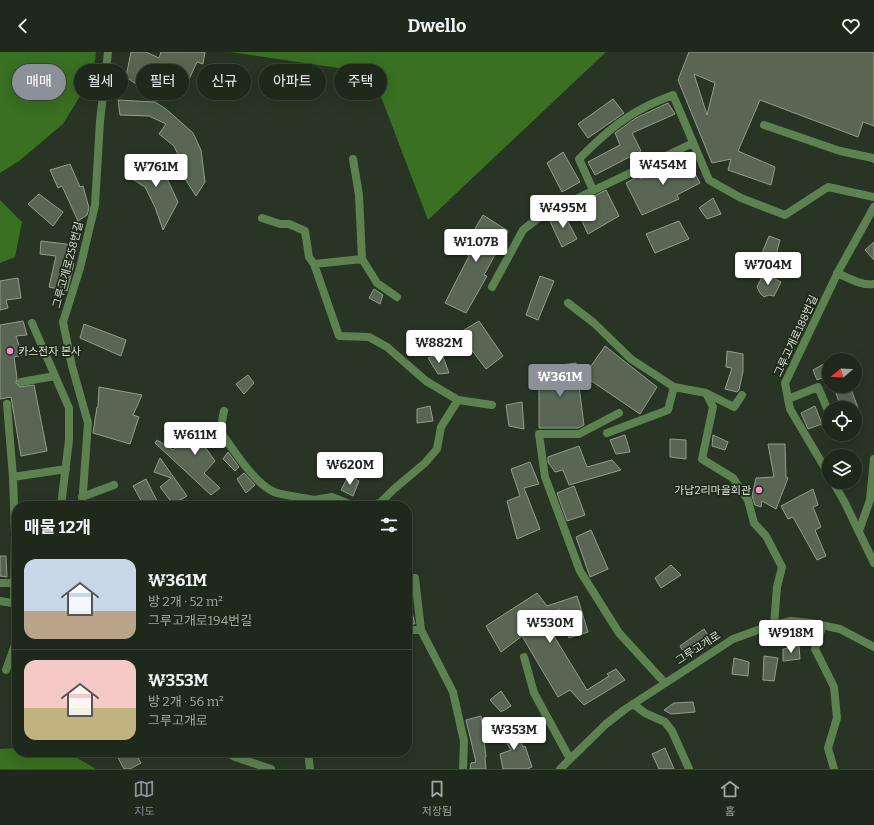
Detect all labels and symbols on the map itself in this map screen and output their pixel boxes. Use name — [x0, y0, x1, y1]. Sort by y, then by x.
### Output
pin: ₩454M — [635, 152, 691, 186]
pin: ₩761M — [128, 154, 184, 188]
pin: ₩495M — [535, 195, 591, 229]
street label: 그루고개로258번길 — [50, 220, 86, 310]
pin: ₩1.07B — [443, 229, 509, 263]
pin: ₩704M — [740, 252, 796, 286]
street label: 그루고개로188번길 — [771, 293, 821, 379]
pin: ₩882M — [411, 330, 467, 364]
place label: 카스전자 본사 — [18, 345, 81, 358]
marker: 카스전자 본사 — [5, 346, 15, 356]
north arrow — [822, 353, 862, 393]
pin: ₩361M — [532, 364, 588, 398]
pin: ₩611M — [167, 422, 223, 456]
pin: ₩620M — [322, 452, 378, 486]
place label: 가납2리마을회관 — [674, 484, 751, 497]
marker: 가납2리마을회관 — [754, 485, 764, 495]
pin: ₩530M — [522, 610, 578, 644]
pin: ₩918M — [763, 620, 819, 654]
street label: 그루고개로 — [673, 629, 723, 667]
pin: ₩353M — [486, 717, 542, 751]

